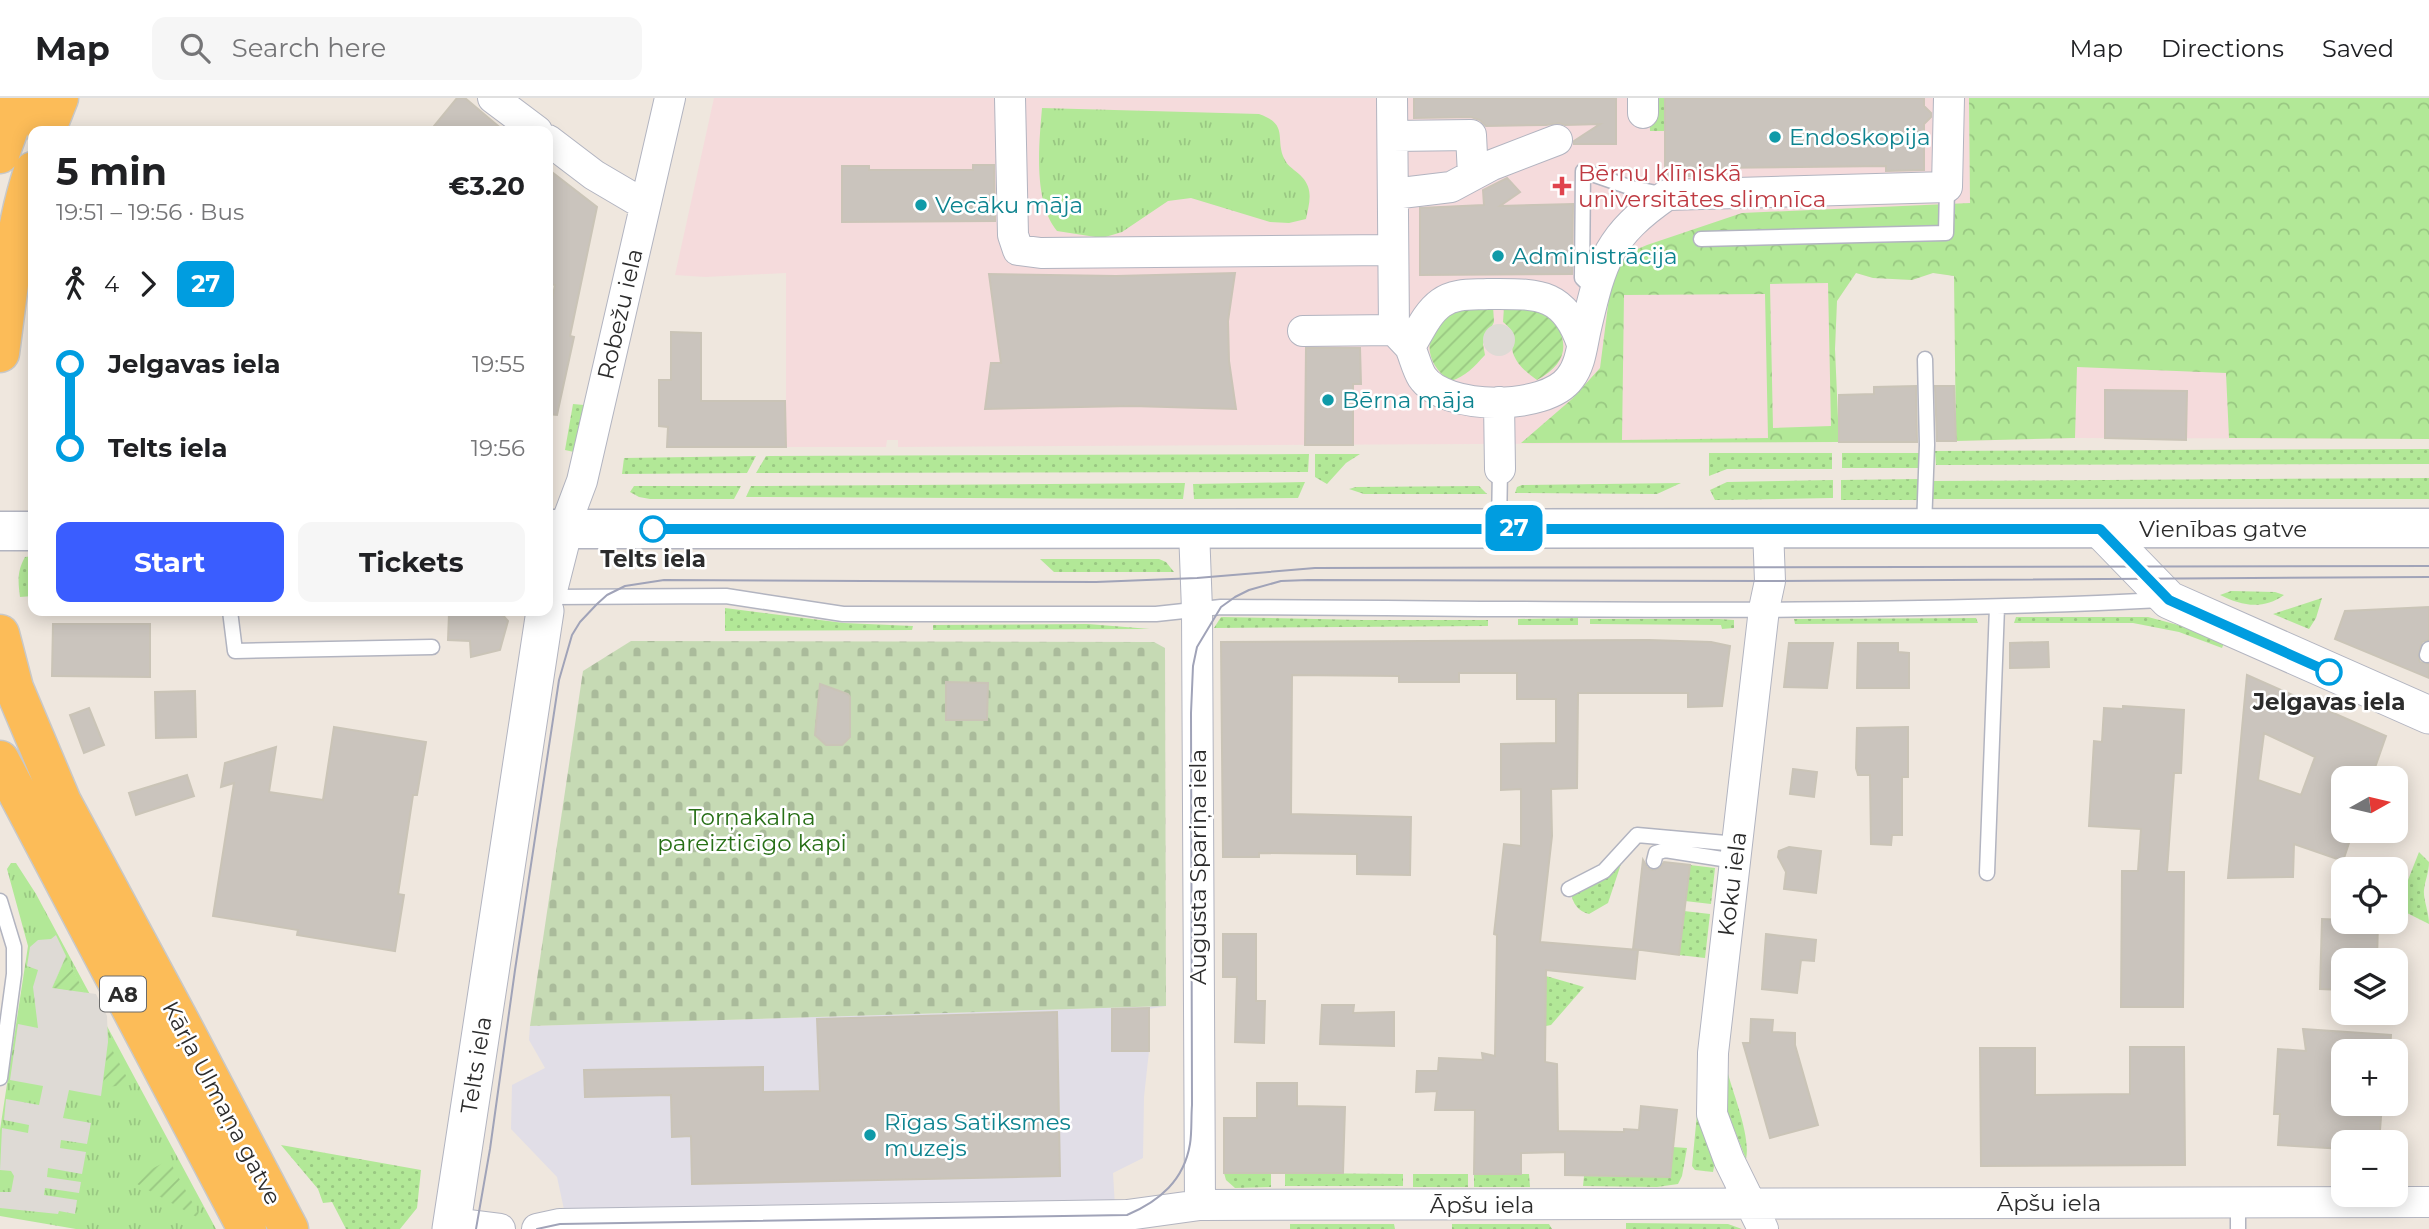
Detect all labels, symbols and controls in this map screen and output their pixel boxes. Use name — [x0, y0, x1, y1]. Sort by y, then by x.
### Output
search box — [152, 17, 642, 80]
text: Map — [35, 28, 110, 68]
icon: search — [176, 29, 214, 67]
text: Search here — [232, 32, 386, 64]
text: Map — [2070, 34, 2123, 63]
text: Directions — [2161, 34, 2284, 63]
text: Saved — [2322, 34, 2394, 63]
place label: Endoskopija — [1789, 123, 1931, 151]
marker: Endoskopija — [1767, 129, 1783, 145]
text: 5 min — [56, 148, 167, 195]
place label: Bērnu klīniskā universitātes slimnīca — [1578, 159, 1826, 213]
text: €3.20 — [448, 170, 525, 202]
marker: Bērnu klīniskā universitātes slimnīca — [1552, 176, 1572, 196]
place label: Vecāku māja — [935, 191, 1083, 219]
marker: Vecāku māja — [913, 197, 929, 213]
text: 19:51 – 19:56 · Bus — [56, 198, 244, 226]
place label: Administrācija — [1512, 242, 1678, 270]
street label: Robežu iela — [591, 246, 649, 382]
marker: Administrācija — [1490, 248, 1506, 264]
icon: walk — [56, 265, 94, 303]
icon: forward — [129, 265, 167, 303]
text: 27 — [191, 269, 220, 298]
text: 4 — [104, 270, 119, 298]
text: Jelgavas iela — [108, 348, 281, 380]
text: 19:55 — [472, 350, 525, 378]
place label: Bērna māja — [1342, 386, 1475, 414]
marker: Bērna māja — [1320, 392, 1336, 408]
text: Telts iela — [108, 432, 227, 464]
text: 19:56 — [471, 434, 525, 462]
line badge: 27 — [1482, 505, 1546, 551]
text: 27 — [1499, 513, 1529, 542]
street label: Vienības gatve — [2139, 515, 2307, 543]
marker: Telts iela — [640, 516, 666, 542]
button: Start — [56, 522, 284, 602]
button: Tickets — [298, 522, 525, 602]
place label: Telts iela — [600, 545, 706, 573]
marker: Jelgavas iela — [2316, 659, 2342, 685]
place label: Jelgavas iela — [2252, 688, 2405, 716]
street label: Augusta Spariņa iela — [1184, 749, 1212, 985]
north arrow — [2331, 766, 2408, 844]
map controls — [2331, 766, 2408, 1207]
park label: Torņakalna pareizticīgo kapi — [657, 803, 847, 857]
street label: Koku iela — [1712, 830, 1752, 938]
button: locate — [2331, 857, 2408, 934]
button: layers — [2331, 948, 2408, 1025]
road number: A8 — [100, 976, 146, 1012]
street label: Kārļa Ulmaņa gatve — [156, 996, 288, 1210]
street label: Telts iela — [454, 1014, 498, 1116]
button: + — [2331, 1039, 2408, 1116]
place label: Rīgas Satiksmes muzejs — [884, 1108, 1071, 1162]
marker: Rīgas Satiksmes muzejs — [862, 1127, 878, 1143]
button: − — [2331, 1130, 2408, 1207]
street label: Āpšu iela — [1997, 1189, 2101, 1217]
street label: Āpšu iela — [1430, 1191, 1534, 1219]

